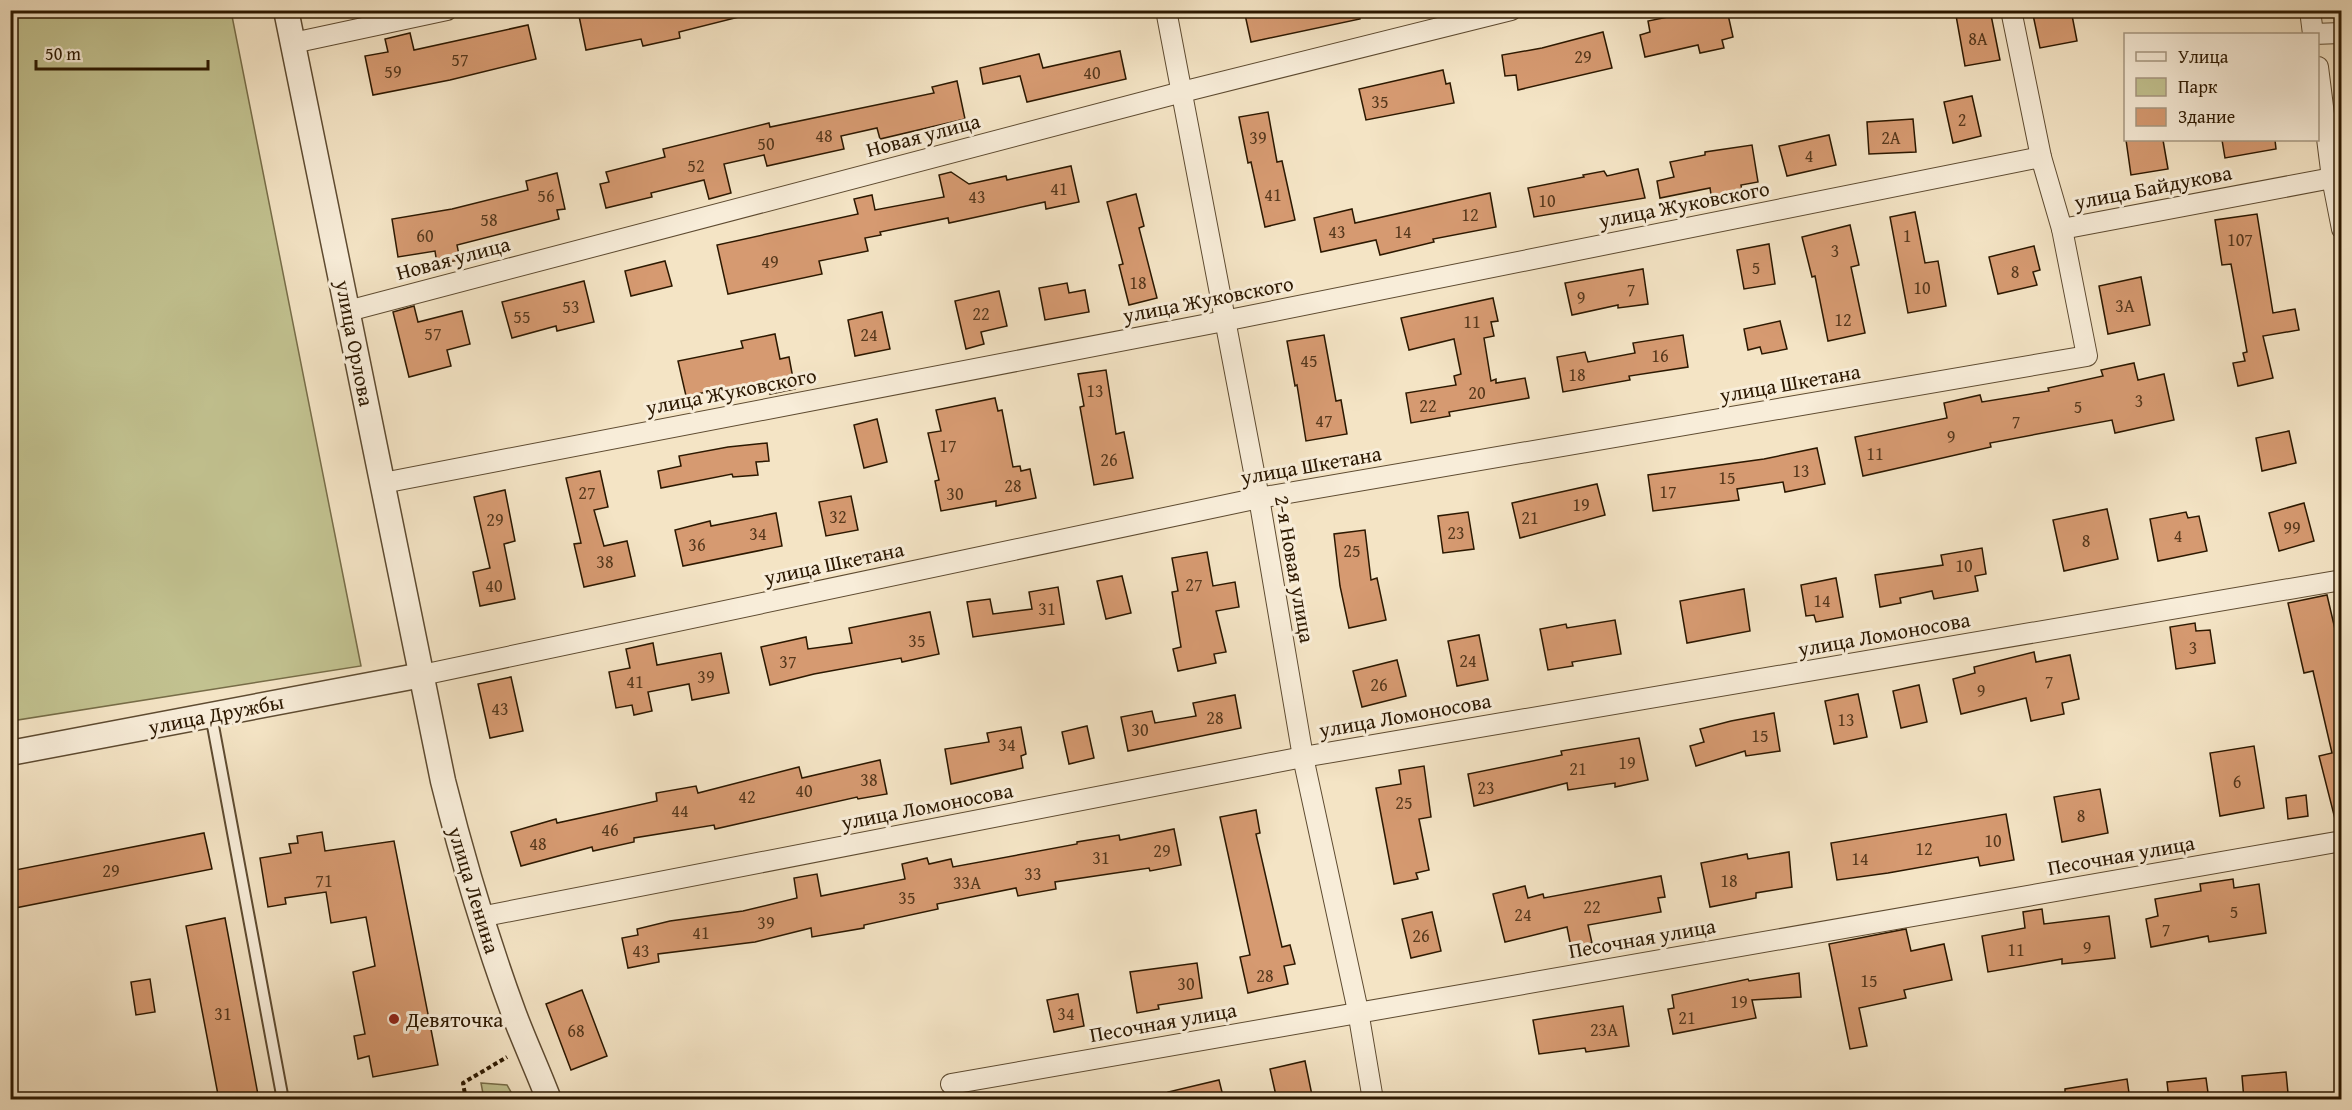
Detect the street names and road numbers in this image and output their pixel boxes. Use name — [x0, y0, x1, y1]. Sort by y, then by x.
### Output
street label: Новая улица — [863, 105, 983, 165]
street label: улица Байдукова — [2071, 157, 2234, 218]
street label: улица Жуковского — [1595, 172, 1772, 236]
street label: Новая улица — [393, 228, 513, 288]
street label: улица Жуковского — [1119, 267, 1296, 331]
street label: улица Орлова — [327, 276, 382, 409]
street label: улица Шкетана — [1716, 355, 1863, 411]
street label: улица Жуковского — [642, 359, 819, 423]
street label: улица Шкетана — [1237, 437, 1384, 493]
street label: 2-я Новая улица — [1267, 493, 1323, 645]
street label: улица Шкетана — [760, 533, 907, 593]
street label: улица Ломоносова — [1795, 604, 1972, 665]
street label: улица Ломоносова — [1316, 685, 1493, 746]
street label: улица Дружбы — [145, 686, 287, 743]
street label: улица Ломоносова — [838, 774, 1015, 838]
street label: улица Ленина — [440, 822, 508, 957]
street label: Песочная улица — [2045, 827, 2197, 883]
street label: Песочная улица — [1566, 910, 1718, 966]
street label: Песочная улица — [1087, 994, 1239, 1050]

